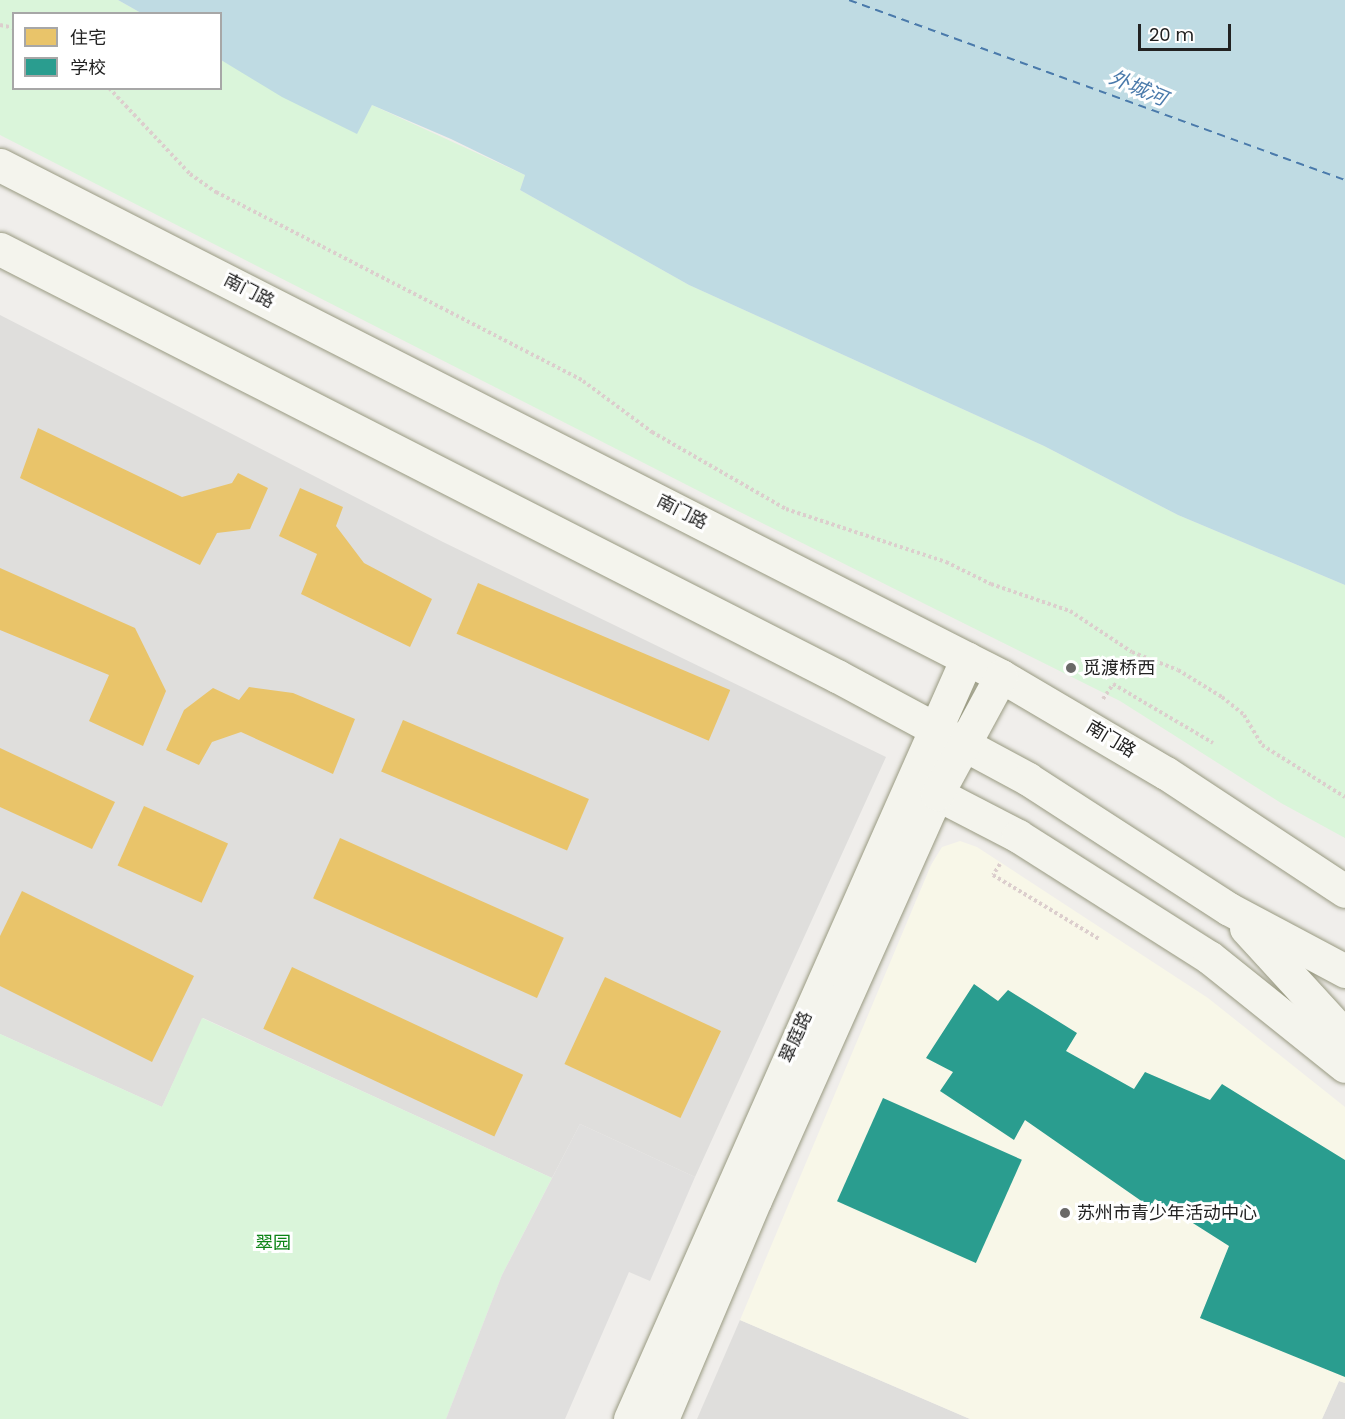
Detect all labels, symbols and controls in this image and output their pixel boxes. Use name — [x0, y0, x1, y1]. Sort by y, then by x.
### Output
legend — [12, 12, 222, 90]
scale bar — [1141, 12, 1234, 50]
text: 20 m — [1149, 22, 1194, 47]
text: 住宅 — [70, 25, 106, 50]
text: 学校 — [70, 55, 106, 80]
water label: 外城河 — [1106, 65, 1170, 111]
street label: 南门路 — [220, 269, 278, 313]
street label: 南门路 — [653, 490, 711, 534]
place label: 觅渡桥西 — [1083, 657, 1155, 679]
marker: 觅渡桥西 — [1064, 661, 1078, 675]
street label: 南门路 — [1082, 716, 1140, 762]
street label: 翠庭路 — [775, 1008, 817, 1066]
place label: 苏州市青少年活动中心 — [1077, 1202, 1257, 1224]
marker: 苏州市青少年活动中心 — [1058, 1206, 1072, 1220]
park label: 翠园 — [255, 1232, 291, 1254]

